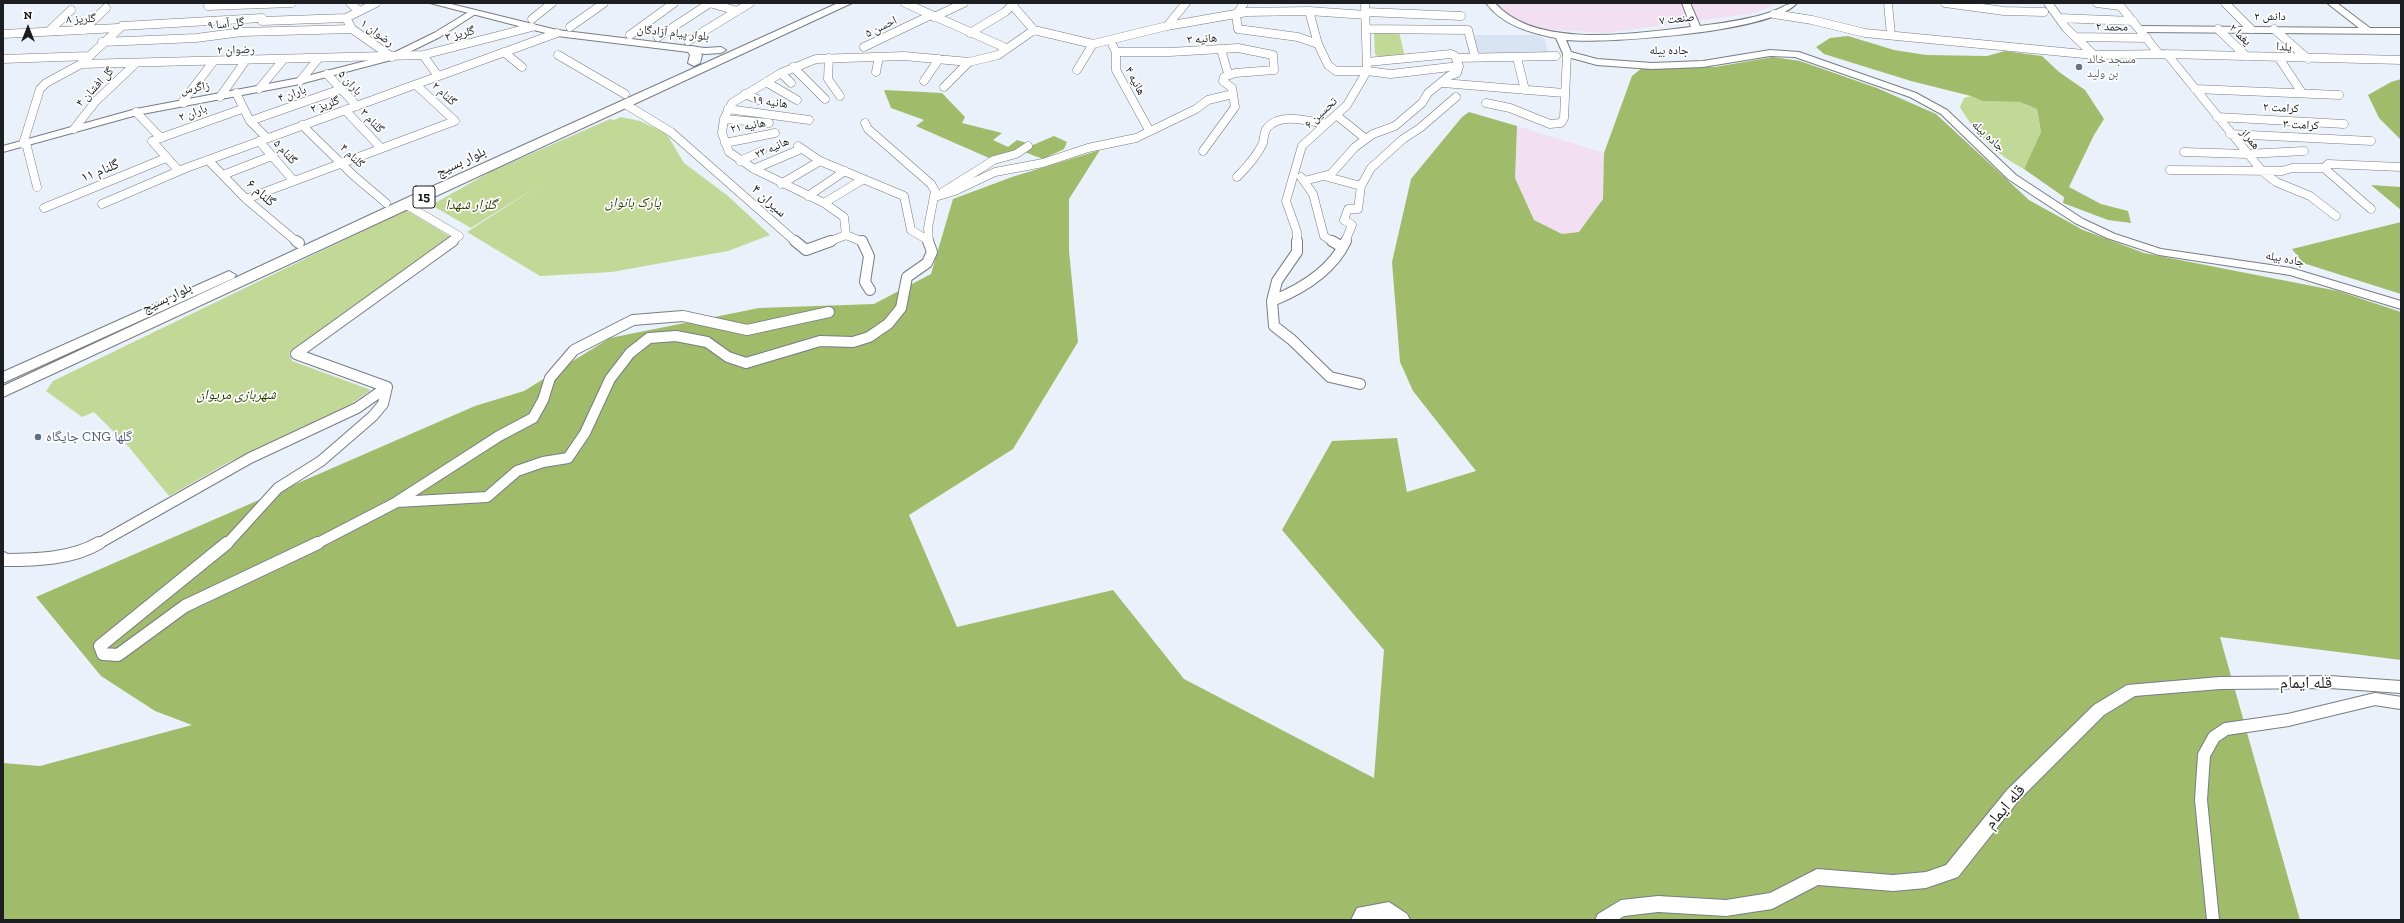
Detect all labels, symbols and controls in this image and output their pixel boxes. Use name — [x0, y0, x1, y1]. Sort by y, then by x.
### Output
north arrow — [8, 8, 48, 48]
text: N — [24, 9, 32, 22]
street label: صنعت ۷ — [1658, 10, 1696, 28]
street label: دانش ۲ — [2254, 10, 2286, 24]
street label: گلریز ۸ — [66, 11, 96, 27]
street label: احسن ۵ — [863, 13, 899, 41]
street label: گل آسا ۹ — [207, 15, 245, 33]
street label: رضوان ۱ — [358, 16, 396, 50]
street label: محمد ۲ — [2096, 20, 2128, 34]
street label: یغما ۲ — [2226, 21, 2254, 49]
street label: بلوار پیام آزادگان — [636, 22, 710, 44]
street label: گلریز ۳ — [444, 23, 476, 45]
street label: هانیه ۳ — [1186, 31, 1218, 47]
street label: یلدا — [2276, 39, 2292, 55]
street label: رضوان ۲ — [217, 42, 255, 58]
street label: جاده بیله — [1649, 44, 1689, 58]
place label: مسجد خالد بن ولید — [2087, 53, 2136, 81]
marker: مسجد خالد بن ولید — [2074, 62, 2084, 72]
street label: گل افشان ۴ — [73, 64, 117, 110]
street label: هانیه ۴ — [1122, 64, 1148, 98]
street label: باران ۵ — [335, 67, 365, 99]
street label: زاگرس — [179, 78, 211, 98]
street label: گلنام ۲ — [429, 79, 459, 109]
street label: باران ۴ — [276, 82, 308, 106]
street label: هانیه ۱۹ — [751, 92, 789, 112]
street label: گلریز ۲ — [309, 93, 341, 117]
street label: تحسین ۶ — [1302, 94, 1340, 132]
street label: کرامت ۲ — [2263, 100, 2299, 116]
street label: باران ۲ — [177, 101, 209, 125]
street label: گلنام ۳ — [357, 106, 387, 136]
street label: هانیه ۲۱ — [729, 116, 767, 136]
street label: جاده بیله — [1969, 117, 2007, 155]
street label: کرامت ۳ — [2283, 117, 2319, 133]
street label: همراز — [2237, 125, 2263, 153]
street label: هانیه ۲۳ — [753, 134, 791, 162]
street label: گلنام ۵ — [270, 137, 300, 167]
street label: گلنام ۴ — [337, 141, 367, 171]
street label: بلوار بسیج — [433, 143, 489, 181]
street label: گلنام ۱۱ — [79, 156, 121, 186]
street label: گلنام ۶ — [243, 176, 279, 210]
street label: سیران ۴ — [748, 181, 790, 221]
road number: 15 — [413, 186, 435, 208]
park label: پارک بانوان — [605, 195, 661, 211]
park label: گلزار شهدا — [445, 197, 497, 213]
street label: جاده بیله — [2264, 248, 2306, 270]
street label: بلوار بسیج — [139, 279, 195, 317]
park label: شهربازی مریوان — [196, 387, 276, 403]
place label: جایگاه CNG گلها — [46, 429, 132, 445]
marker: جایگاه CNG گلها — [33, 432, 43, 442]
street label: قله ایمام — [2280, 673, 2332, 693]
street label: قله ایمام — [1980, 781, 2030, 833]

